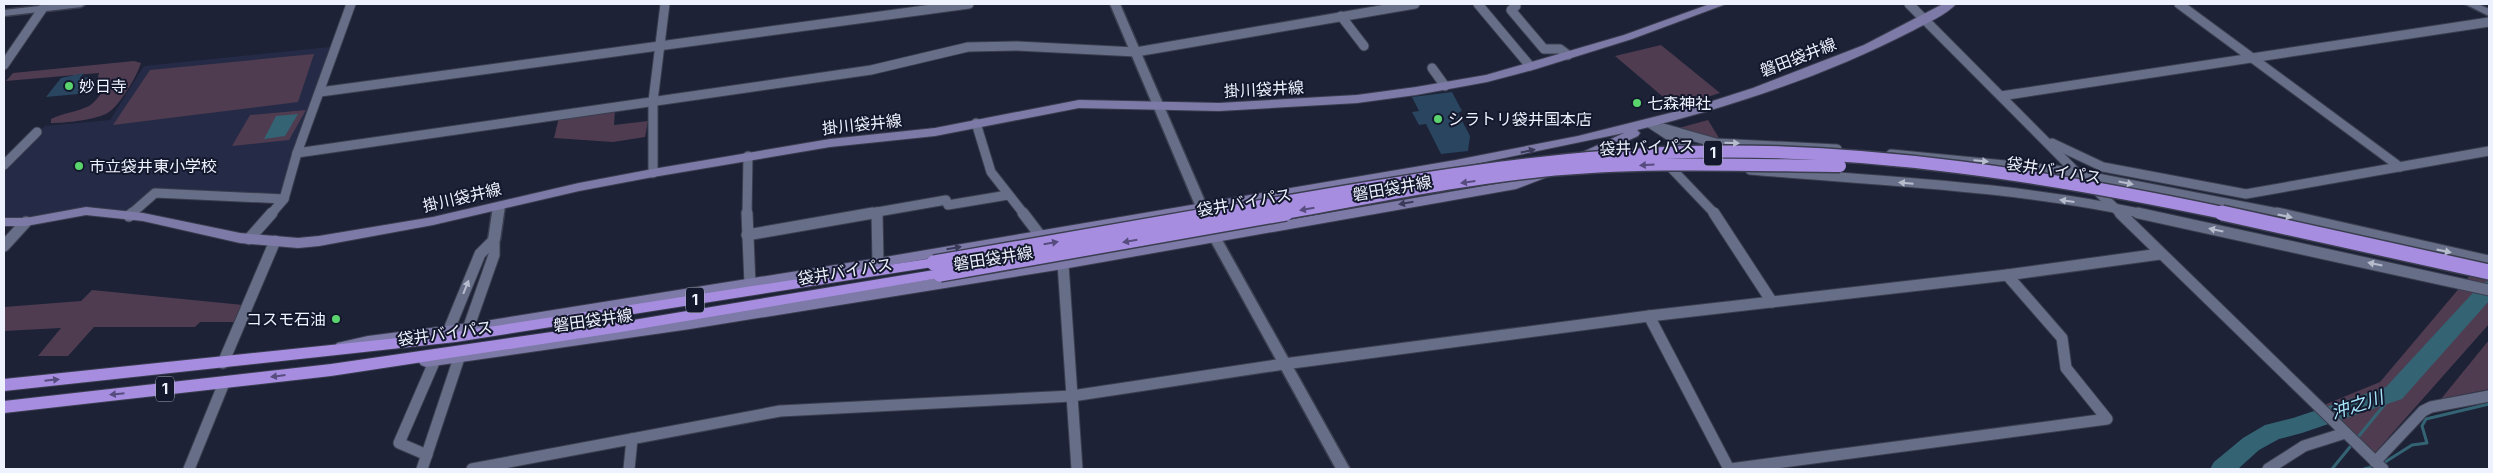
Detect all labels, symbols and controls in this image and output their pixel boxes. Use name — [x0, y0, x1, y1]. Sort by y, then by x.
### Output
street label: 磐田袋井線 — [1757, 33, 1839, 81]
place label: 妙日寺 — [79, 76, 127, 96]
street label: 掛川袋井線 — [1224, 77, 1304, 101]
marker: 妙日寺 — [63, 80, 75, 92]
place label: 七森神社 — [1647, 93, 1711, 113]
marker: 七森神社 — [1631, 97, 1643, 109]
place label: シラトリ袋井国本店 — [1448, 109, 1592, 129]
street label: 掛川袋井線 — [821, 110, 903, 138]
marker: シラトリ袋井国本店 — [1432, 113, 1444, 125]
street label: 袋井バイパス — [1599, 135, 1695, 159]
road number: 1 — [1704, 140, 1722, 166]
one-way arrow — [1724, 140, 1740, 148]
one-way arrow — [1521, 147, 1536, 155]
street label: 袋井バイパス — [2005, 153, 2103, 187]
place label: 市立袋井東小学校 — [89, 156, 217, 176]
one-way arrow — [1973, 158, 1989, 166]
marker: 市立袋井東小学校 — [73, 160, 85, 172]
one-way arrow — [1638, 162, 1654, 170]
street label: 磐田袋井線 — [1351, 171, 1433, 205]
street label: 掛川袋井線 — [421, 178, 503, 216]
one-way arrow — [1459, 178, 1475, 186]
one-way arrow — [1898, 178, 1914, 186]
one-way arrow — [2118, 179, 2133, 187]
street label: 袋井バイパス — [1195, 184, 1293, 220]
one-way arrow — [2059, 196, 2075, 204]
one-way arrow — [1398, 199, 1414, 207]
one-way arrow — [1299, 206, 1315, 214]
one-way arrow — [2277, 212, 2292, 220]
one-way arrow — [2209, 226, 2224, 234]
one-way arrow — [1122, 237, 1138, 245]
one-way arrow — [1043, 238, 1059, 246]
street label: 磐田袋井線 — [952, 242, 1034, 274]
one-way arrow — [947, 244, 963, 252]
one-way arrow — [2436, 247, 2451, 255]
street label: 袋井バイパス — [796, 254, 894, 288]
one-way arrow — [2367, 260, 2383, 268]
one-way arrow — [463, 280, 471, 294]
road number: 1 — [686, 288, 704, 312]
street label: 磐田袋井線 — [552, 305, 634, 335]
place label: コスモ石油 — [246, 309, 326, 329]
marker: コスモ石油 — [330, 313, 342, 325]
street label: 袋井バイパス — [396, 316, 494, 350]
one-way arrow — [270, 372, 286, 380]
one-way arrow — [45, 376, 61, 384]
road number: 1 — [156, 376, 174, 402]
water label: 沖之川 — [2328, 386, 2388, 423]
one-way arrow — [108, 390, 124, 398]

